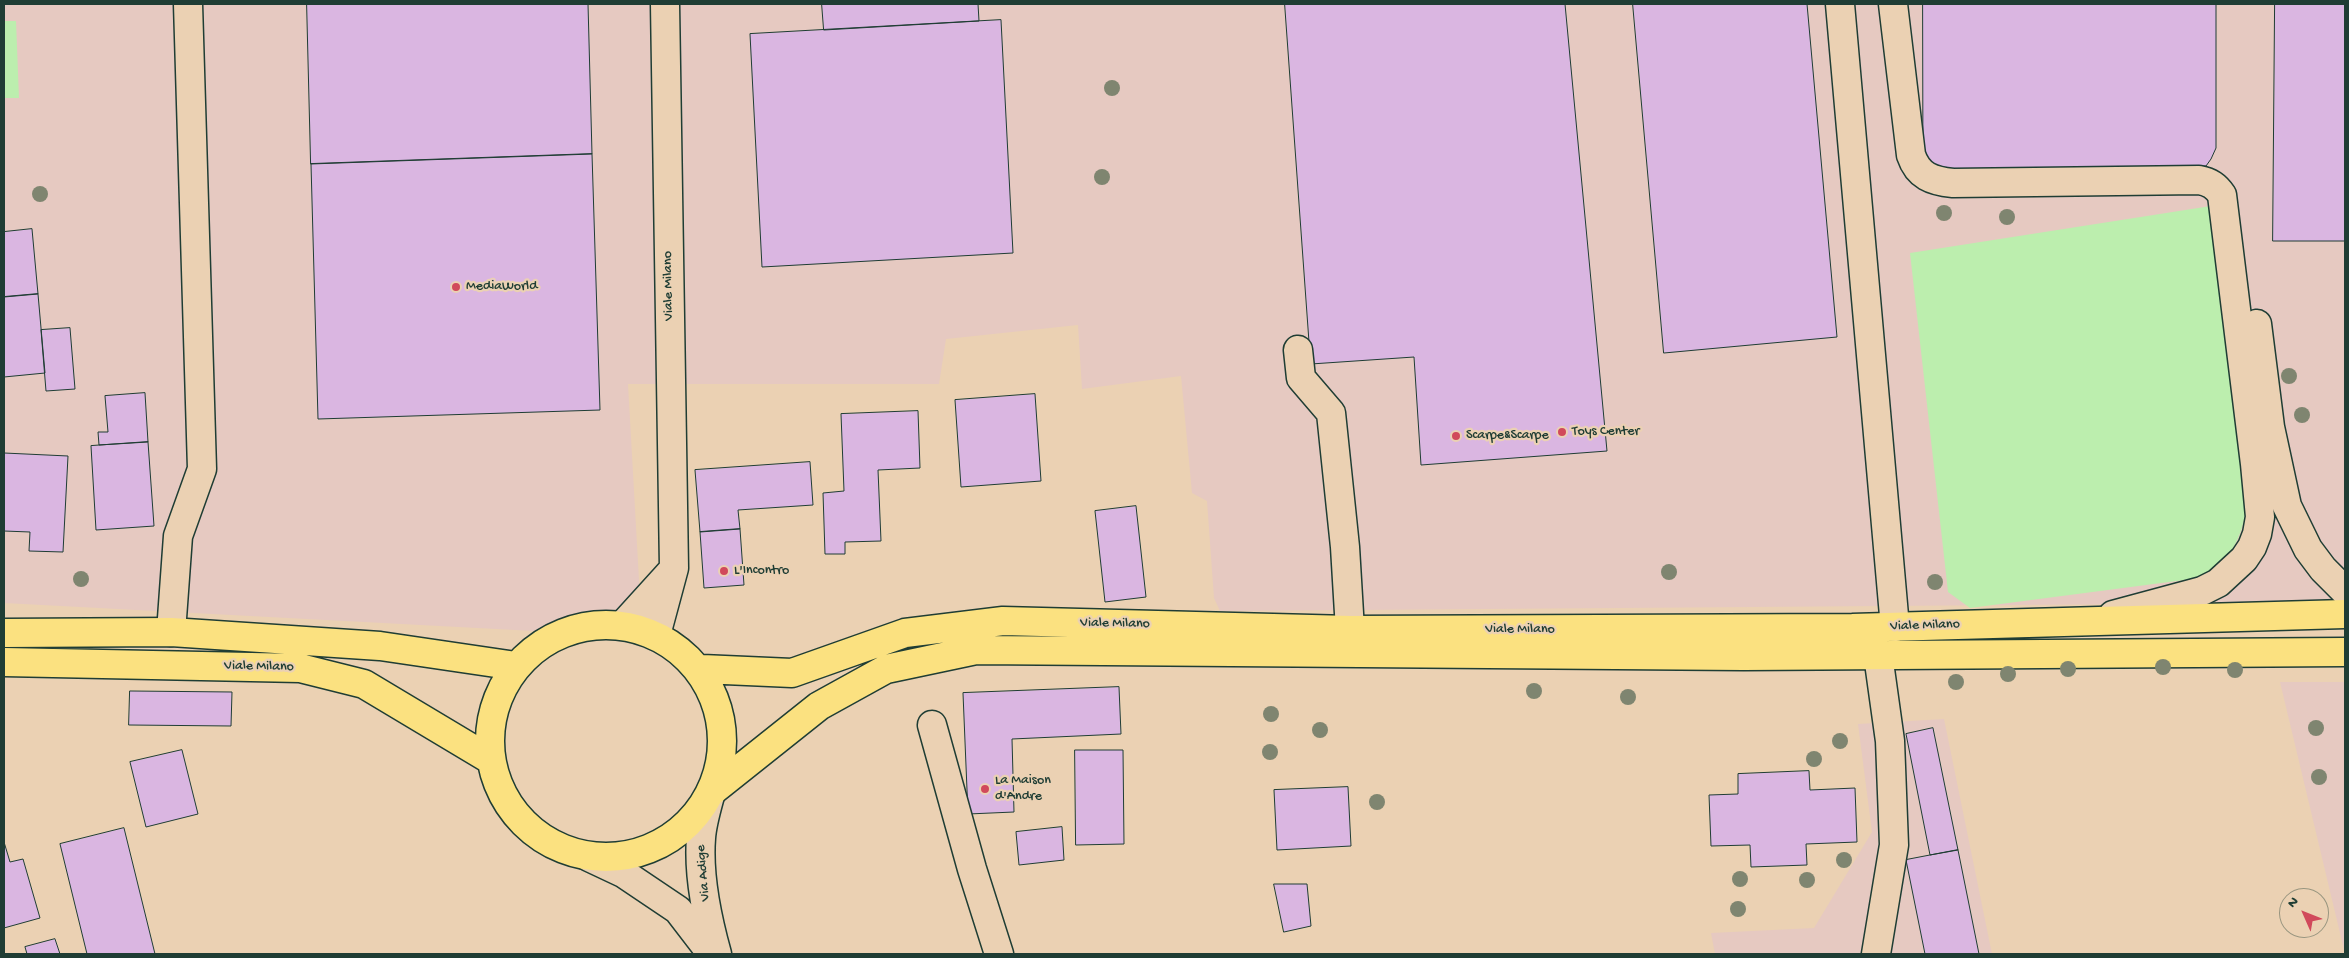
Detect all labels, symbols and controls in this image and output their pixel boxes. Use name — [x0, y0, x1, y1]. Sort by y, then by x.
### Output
street label: Viale Milano — [660, 251, 678, 321]
place label: MediaWorld — [466, 279, 537, 295]
marker: MediaWorld — [450, 281, 462, 293]
place label: Toys Center — [1572, 424, 1639, 440]
marker: Toys Center — [1556, 426, 1568, 438]
place label: Scarpe&Scarpe — [1466, 428, 1549, 444]
marker: Scarpe&Scarpe — [1450, 430, 1462, 442]
place label: L'Incontro — [734, 563, 789, 579]
marker: L'Incontro — [718, 565, 730, 577]
street label: Viale Milano — [1080, 615, 1150, 633]
street label: Viale Milano — [1890, 616, 1960, 636]
street label: Viale Milano — [1485, 622, 1555, 638]
street label: Viale Milano — [224, 658, 294, 676]
place label: La Maison d'Andre — [995, 773, 1051, 806]
marker: La Maison d'Andre — [979, 783, 991, 795]
street label: Via Adige — [693, 844, 715, 902]
north arrow — [2279, 888, 2329, 938]
text: N — [2284, 894, 2303, 912]

